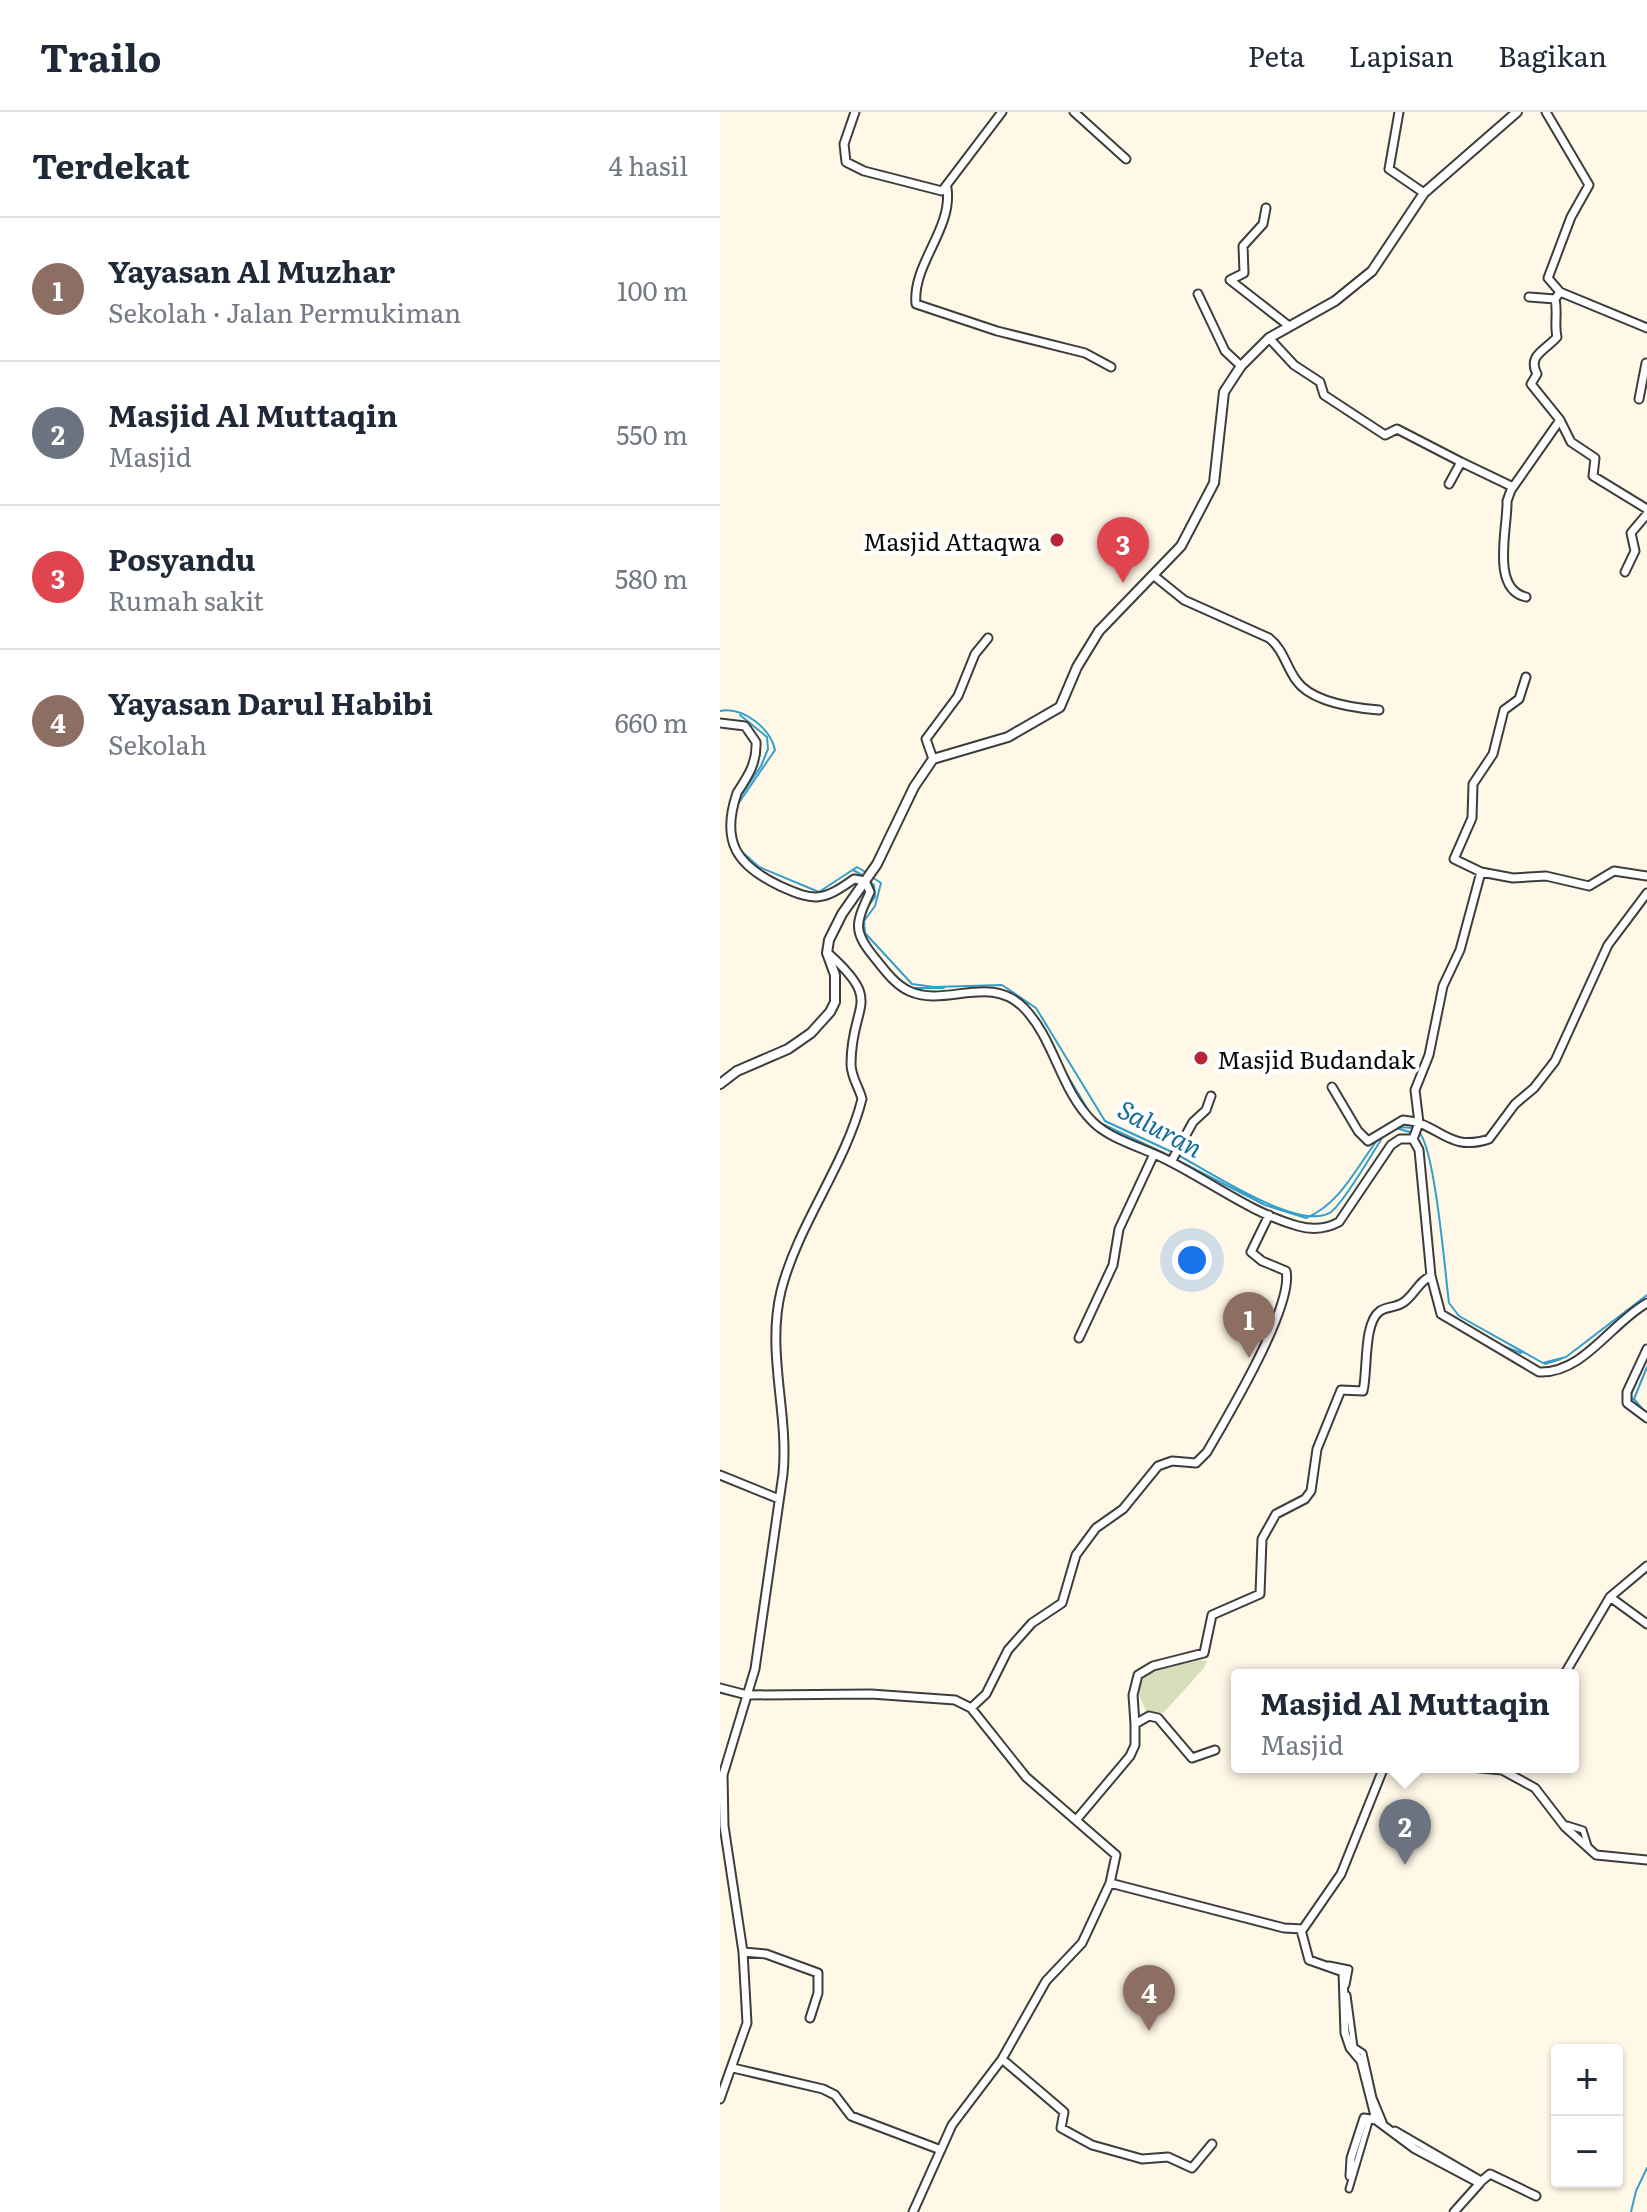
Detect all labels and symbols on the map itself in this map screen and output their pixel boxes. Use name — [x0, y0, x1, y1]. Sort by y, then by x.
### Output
pin: 3 — [1097, 517, 1149, 583]
place label: Masjid Attaqwa — [863, 523, 1041, 558]
marker: Masjid Attaqwa — [1048, 531, 1066, 549]
place label: Masjid Budandak — [1217, 1041, 1416, 1076]
marker: Masjid Budandak — [1192, 1049, 1210, 1067]
water label: Saluran — [1112, 1088, 1211, 1166]
your location — [1172, 1240, 1212, 1280]
pin: 1 — [1223, 1292, 1275, 1358]
pin: 2 — [1379, 1799, 1431, 1865]
pin: 4 — [1123, 1965, 1175, 2031]

